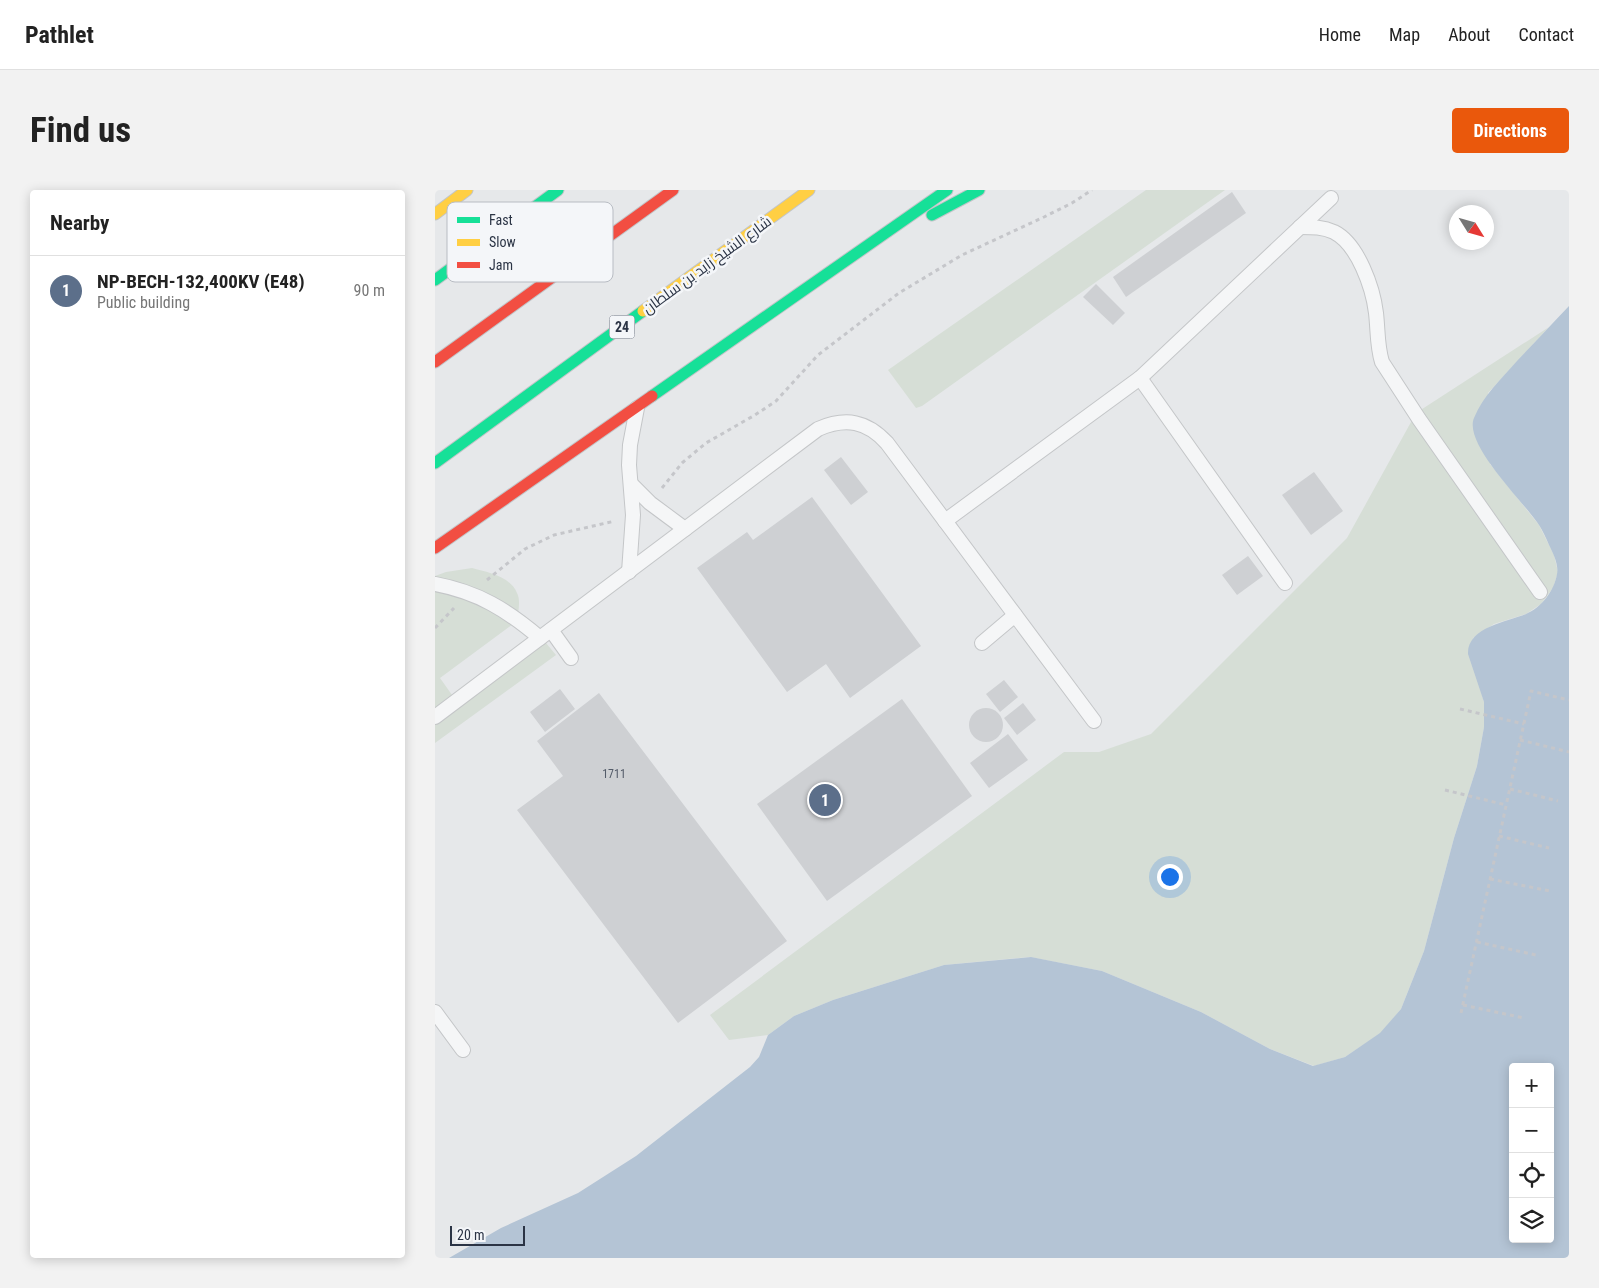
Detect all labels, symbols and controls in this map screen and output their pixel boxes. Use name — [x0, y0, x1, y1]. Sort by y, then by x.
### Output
text: Pathlet — [25, 21, 94, 49]
text: Home — [1319, 24, 1361, 45]
text: Map — [1389, 24, 1420, 45]
text: About — [1448, 24, 1490, 45]
text: Contact — [1518, 24, 1574, 45]
button: Directions — [1452, 108, 1569, 153]
text: Find us — [30, 110, 131, 151]
legend — [447, 202, 613, 282]
north arrow — [1449, 205, 1494, 250]
text: Nearby — [50, 211, 109, 235]
text: Fast — [489, 212, 513, 228]
street label: شارع الشيخ زايد بن سلطان — [639, 212, 776, 319]
text: Slow — [489, 234, 516, 250]
text: Jam — [489, 257, 513, 273]
text: NP-BECH-132,400KV (E48) — [97, 270, 305, 293]
text: 1 — [62, 281, 70, 300]
text: 90 m — [353, 281, 385, 300]
text: Public building — [97, 293, 190, 312]
road number: 24 — [609, 315, 635, 338]
house number: 1711 — [602, 767, 626, 781]
pin: 1 — [809, 781, 841, 819]
your location — [1157, 864, 1183, 890]
map controls — [1509, 1063, 1554, 1243]
button: + — [1509, 1063, 1554, 1108]
button: − — [1509, 1108, 1554, 1153]
button: locate — [1509, 1153, 1554, 1198]
button: layers — [1509, 1198, 1554, 1243]
scale bar — [450, 1223, 525, 1246]
text: 20 m — [457, 1227, 485, 1243]

